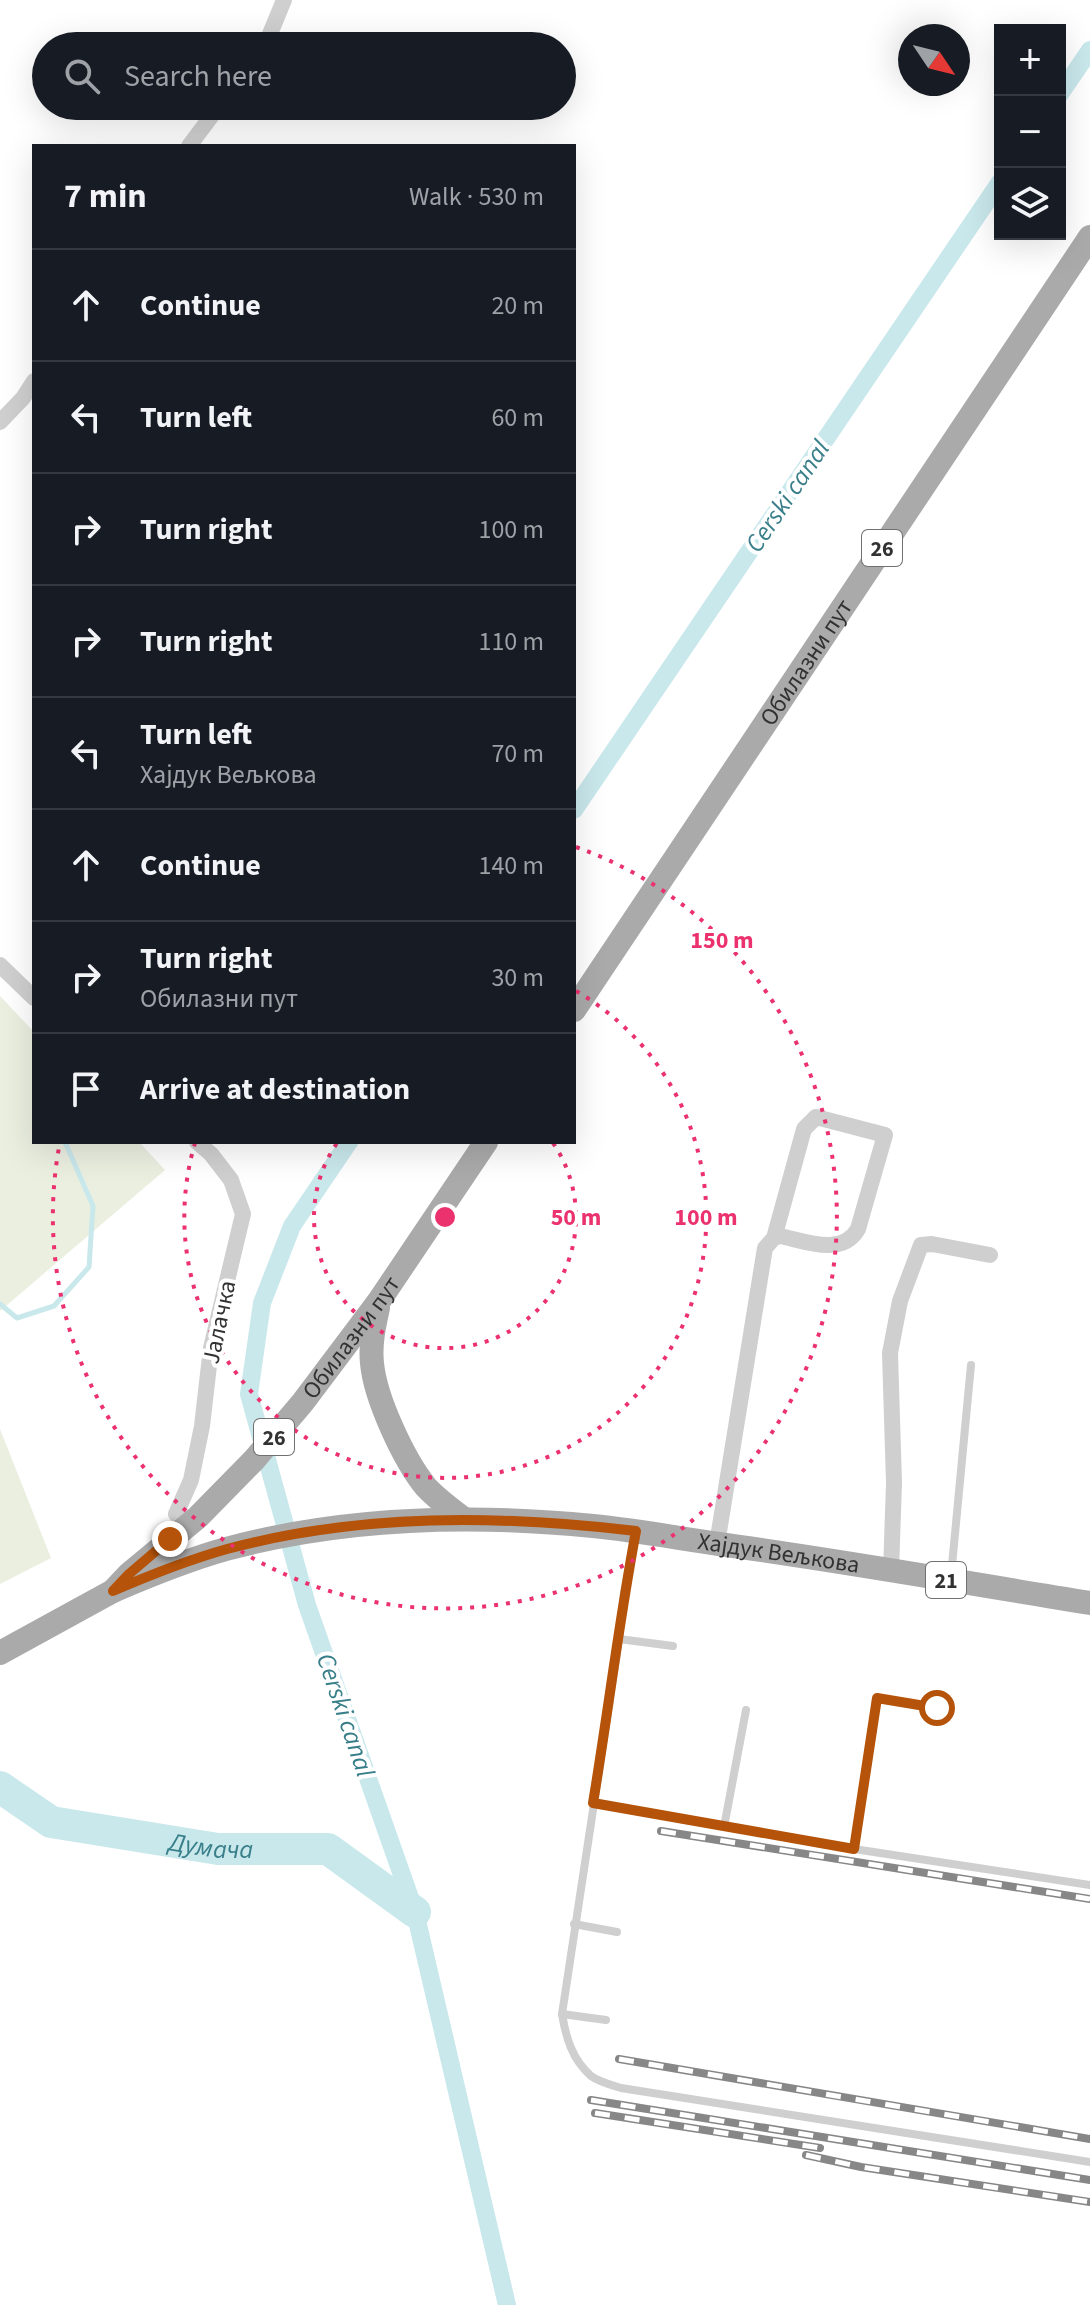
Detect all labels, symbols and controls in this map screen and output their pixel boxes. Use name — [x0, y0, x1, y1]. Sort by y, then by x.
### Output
north arrow — [898, 24, 970, 96]
map controls — [994, 24, 1066, 240]
button: + — [994, 24, 1066, 96]
search box — [32, 32, 576, 120]
icon: search — [60, 54, 104, 98]
text: Search here — [124, 55, 272, 98]
button: − — [994, 96, 1066, 168]
button: layers — [994, 168, 1066, 240]
text: 7 min — [64, 172, 147, 221]
text: Walk · 530 m — [409, 178, 544, 215]
icon: ahead — [64, 283, 108, 327]
text: Continue — [140, 284, 261, 327]
text: 20 m — [491, 287, 544, 324]
icon: left — [64, 395, 108, 439]
text: Turn left — [140, 396, 252, 439]
text: 60 m — [491, 399, 544, 436]
water label: Cerski canal — [736, 432, 839, 560]
icon: right — [64, 507, 108, 551]
text: Turn right — [140, 508, 272, 551]
text: 100 m — [478, 511, 544, 548]
road number: 26 — [862, 530, 902, 566]
street label: Обилазни пут — [751, 592, 862, 733]
icon: right — [64, 619, 108, 663]
text: Turn right — [140, 620, 272, 663]
text: 110 m — [478, 623, 544, 660]
text: Turn left — [140, 713, 252, 756]
icon: left — [64, 731, 108, 775]
text: 70 m — [491, 735, 544, 772]
text: Хајдук Вељкова — [140, 756, 317, 793]
icon: ahead — [64, 843, 108, 887]
text: Continue — [140, 844, 261, 887]
text: 140 m — [478, 847, 544, 884]
text: 150 m — [690, 923, 754, 958]
text: Turn right — [140, 937, 272, 980]
icon: right — [64, 955, 108, 999]
text: 30 m — [491, 959, 544, 996]
text: Обилазни пут — [140, 980, 298, 1017]
icon: arrive — [64, 1067, 108, 1111]
text: Arrive at destination — [140, 1068, 410, 1111]
text: 50 m — [551, 1200, 601, 1235]
text: 100 m — [674, 1200, 738, 1235]
centre of rings — [431, 1203, 459, 1231]
street label: Обилазни пут — [294, 1269, 409, 1407]
street label: Јалачка — [194, 1277, 245, 1367]
road number: 26 — [254, 1419, 294, 1455]
route end — [152, 1521, 188, 1557]
street label: Хајдук Вељкова — [695, 1524, 862, 1583]
road number: 21 — [926, 1562, 966, 1598]
water label: Cerski canal — [307, 1648, 384, 1783]
route start — [919, 1690, 955, 1726]
water label: Думача — [164, 1823, 253, 1868]

